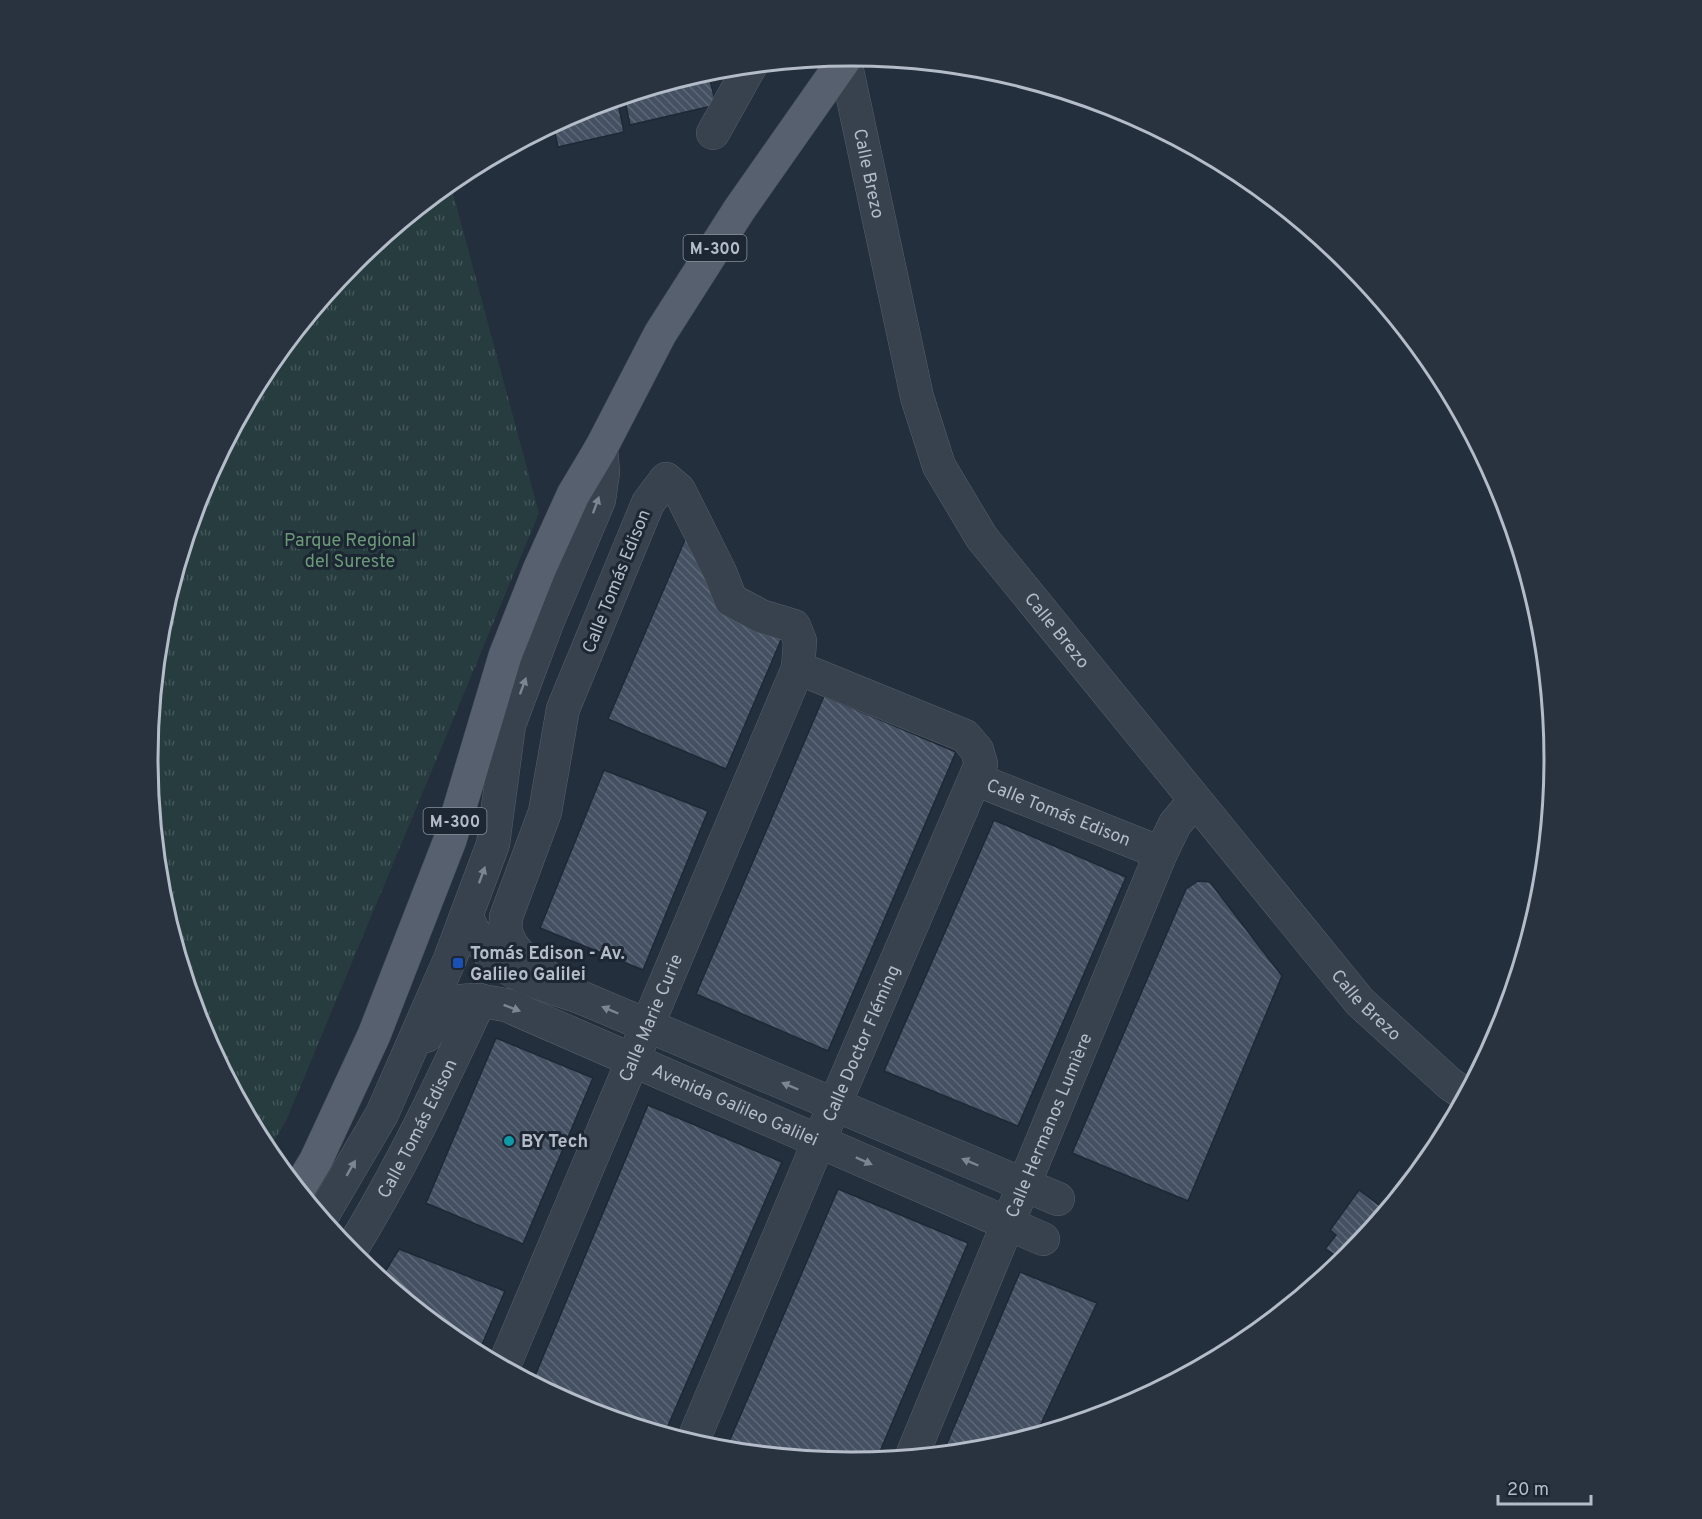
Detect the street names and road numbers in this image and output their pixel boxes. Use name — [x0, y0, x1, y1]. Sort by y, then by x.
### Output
street label: Calle Brezo — [847, 127, 888, 221]
road number: M-300 — [684, 235, 746, 261]
street label: Calle Tomás Edison — [578, 506, 657, 657]
street label: Calle Brezo — [1018, 589, 1094, 674]
street label: Calle Tomás Edison — [983, 775, 1134, 853]
road number: M-300 — [424, 808, 486, 834]
street label: Calle Marie Curie — [615, 951, 689, 1086]
street label: Calle Doctor Fléming — [819, 962, 906, 1126]
street label: Calle Brezo — [1325, 965, 1405, 1047]
street label: Calle Hermanos Lumière — [1001, 1030, 1098, 1222]
street label: Calle Tomás Edison — [373, 1056, 463, 1203]
street label: Avenida Galileo Galilei — [648, 1060, 821, 1153]

